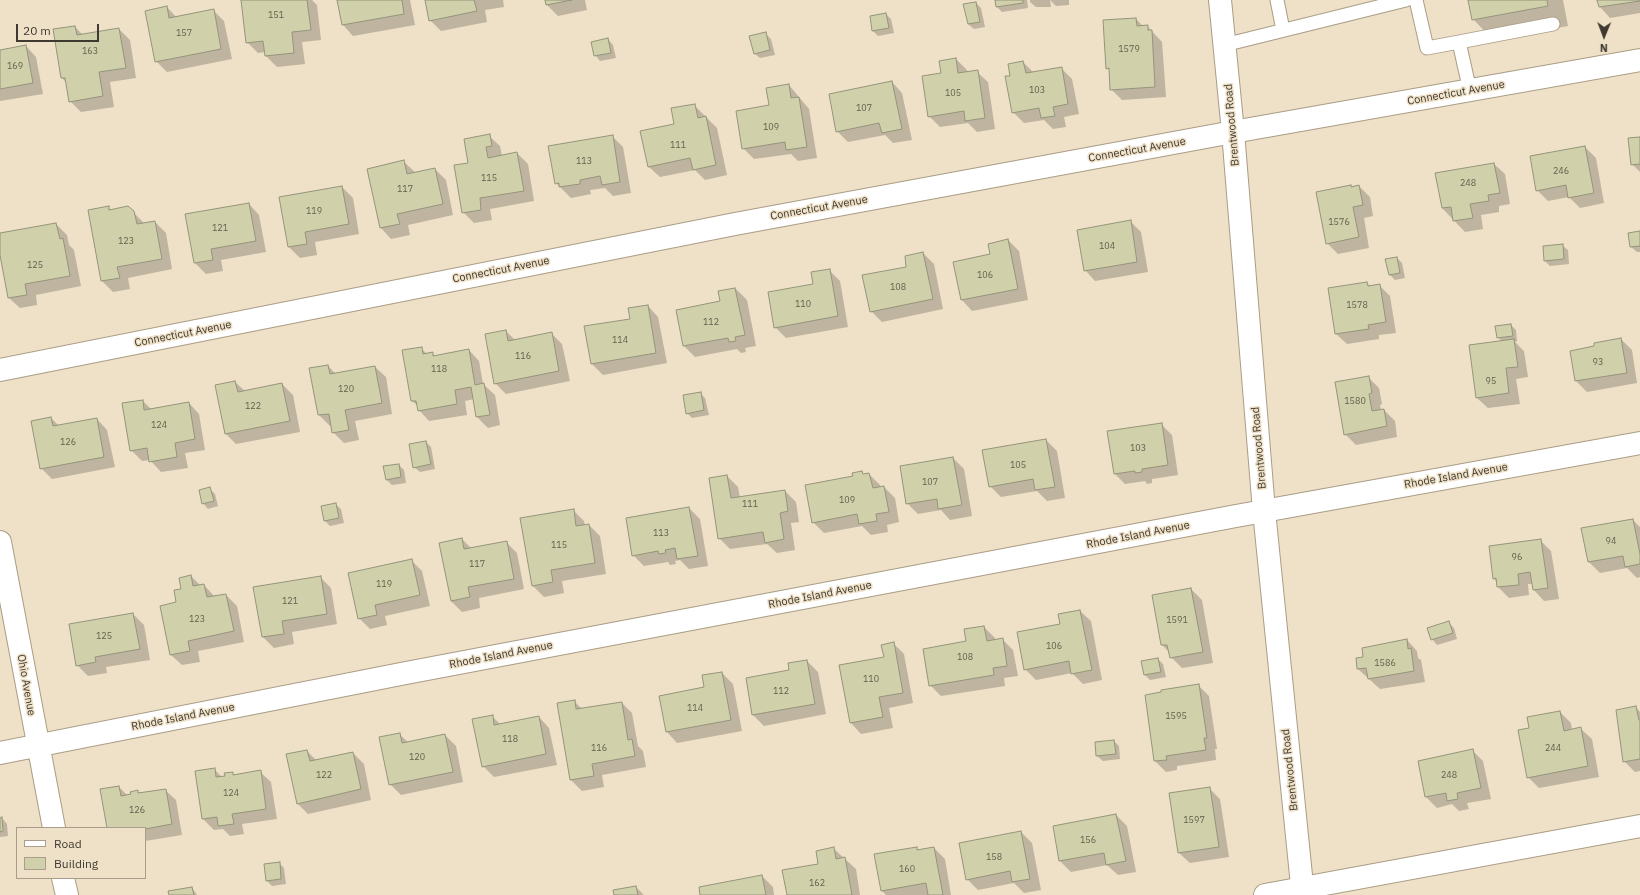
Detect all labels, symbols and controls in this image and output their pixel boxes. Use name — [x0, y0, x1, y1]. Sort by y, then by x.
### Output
house number: 151 — [268, 10, 284, 20]
scale bar — [18, 16, 101, 42]
north arrow — [1584, 16, 1624, 56]
text: 20 m — [23, 23, 51, 38]
house number: 157 — [176, 28, 192, 38]
text: N — [1600, 41, 1608, 55]
house number: 1579 — [1118, 44, 1140, 54]
house number: 163 — [82, 46, 98, 56]
house number: 169 — [7, 61, 23, 71]
street label: Connecticut Avenue — [1406, 78, 1506, 108]
street label: Brentwood Road — [1222, 83, 1242, 167]
house number: 103 — [1029, 85, 1045, 95]
house number: 105 — [945, 88, 961, 98]
house number: 107 — [856, 103, 872, 113]
house number: 109 — [763, 122, 779, 132]
street label: Connecticut Avenue — [1087, 135, 1187, 165]
house number: 111 — [670, 140, 686, 150]
house number: 113 — [576, 156, 592, 166]
house number: 246 — [1553, 166, 1569, 176]
house number: 115 — [481, 173, 497, 183]
house number: 248 — [1460, 178, 1476, 188]
house number: 117 — [397, 184, 413, 194]
street label: Connecticut Avenue — [769, 193, 869, 223]
house number: 119 — [306, 206, 322, 216]
house number: 1576 — [1328, 217, 1350, 227]
house number: 121 — [212, 223, 228, 233]
house number: 123 — [118, 236, 134, 246]
house number: 104 — [1099, 241, 1115, 251]
street label: Connecticut Avenue — [451, 254, 551, 286]
house number: 125 — [27, 260, 43, 270]
house number: 106 — [977, 270, 993, 280]
house number: 108 — [890, 282, 906, 292]
house number: 110 — [795, 299, 811, 309]
house number: 1578 — [1346, 300, 1368, 310]
house number: 112 — [703, 317, 719, 327]
street label: Connecticut Avenue — [133, 318, 233, 350]
house number: 114 — [612, 335, 628, 345]
house number: 116 — [515, 351, 531, 361]
house number: 93 — [1593, 357, 1603, 367]
house number: 118 — [431, 364, 447, 374]
house number: 95 — [1486, 376, 1496, 386]
house number: 120 — [338, 384, 354, 394]
house number: 1580 — [1344, 396, 1366, 406]
house number: 122 — [245, 401, 261, 411]
street label: Brentwood Road — [1249, 406, 1269, 490]
house number: 124 — [151, 420, 167, 430]
house number: 126 — [60, 437, 76, 447]
house number: 103 — [1130, 443, 1146, 453]
house number: 105 — [1010, 460, 1026, 470]
street label: Rhode Island Avenue — [1403, 460, 1509, 492]
house number: 107 — [922, 477, 938, 487]
house number: 109 — [839, 495, 855, 505]
house number: 111 — [742, 499, 758, 509]
street label: Rhode Island Avenue — [1085, 519, 1191, 551]
house number: 113 — [653, 528, 669, 538]
house number: 94 — [1606, 536, 1616, 546]
house number: 115 — [551, 540, 567, 550]
house number: 96 — [1512, 552, 1522, 562]
house number: 117 — [469, 559, 485, 569]
house number: 119 — [376, 579, 392, 589]
street label: Rhode Island Avenue — [767, 579, 873, 611]
house number: 121 — [282, 596, 298, 606]
house number: 123 — [189, 614, 205, 624]
house number: 1591 — [1166, 615, 1188, 625]
house number: 125 — [96, 631, 112, 641]
street label: Rhode Island Avenue — [448, 639, 554, 671]
house number: 106 — [1046, 641, 1062, 651]
house number: 108 — [957, 652, 973, 662]
street label: Ohio Avenue — [14, 653, 38, 717]
house number: 1586 — [1374, 658, 1396, 668]
house number: 110 — [863, 674, 879, 684]
house number: 112 — [773, 686, 789, 696]
street label: Rhode Island Avenue — [130, 701, 236, 733]
house number: 114 — [687, 703, 703, 713]
house number: 1595 — [1165, 711, 1187, 721]
street label: Brentwood Road — [1279, 728, 1301, 812]
house number: 118 — [502, 734, 518, 744]
house number: 116 — [591, 743, 607, 753]
house number: 244 — [1545, 743, 1561, 753]
house number: 120 — [409, 752, 425, 762]
house number: 122 — [316, 770, 332, 780]
house number: 248 — [1441, 770, 1457, 780]
house number: 124 — [223, 788, 239, 798]
house number: 126 — [129, 805, 145, 815]
house number: 1597 — [1183, 815, 1205, 825]
legend — [16, 827, 146, 879]
house number: 156 — [1080, 835, 1096, 845]
text: Road — [54, 836, 82, 851]
house number: 158 — [986, 852, 1002, 862]
text: Building — [54, 856, 98, 871]
house number: 160 — [899, 864, 915, 874]
house number: 162 — [809, 878, 825, 888]

